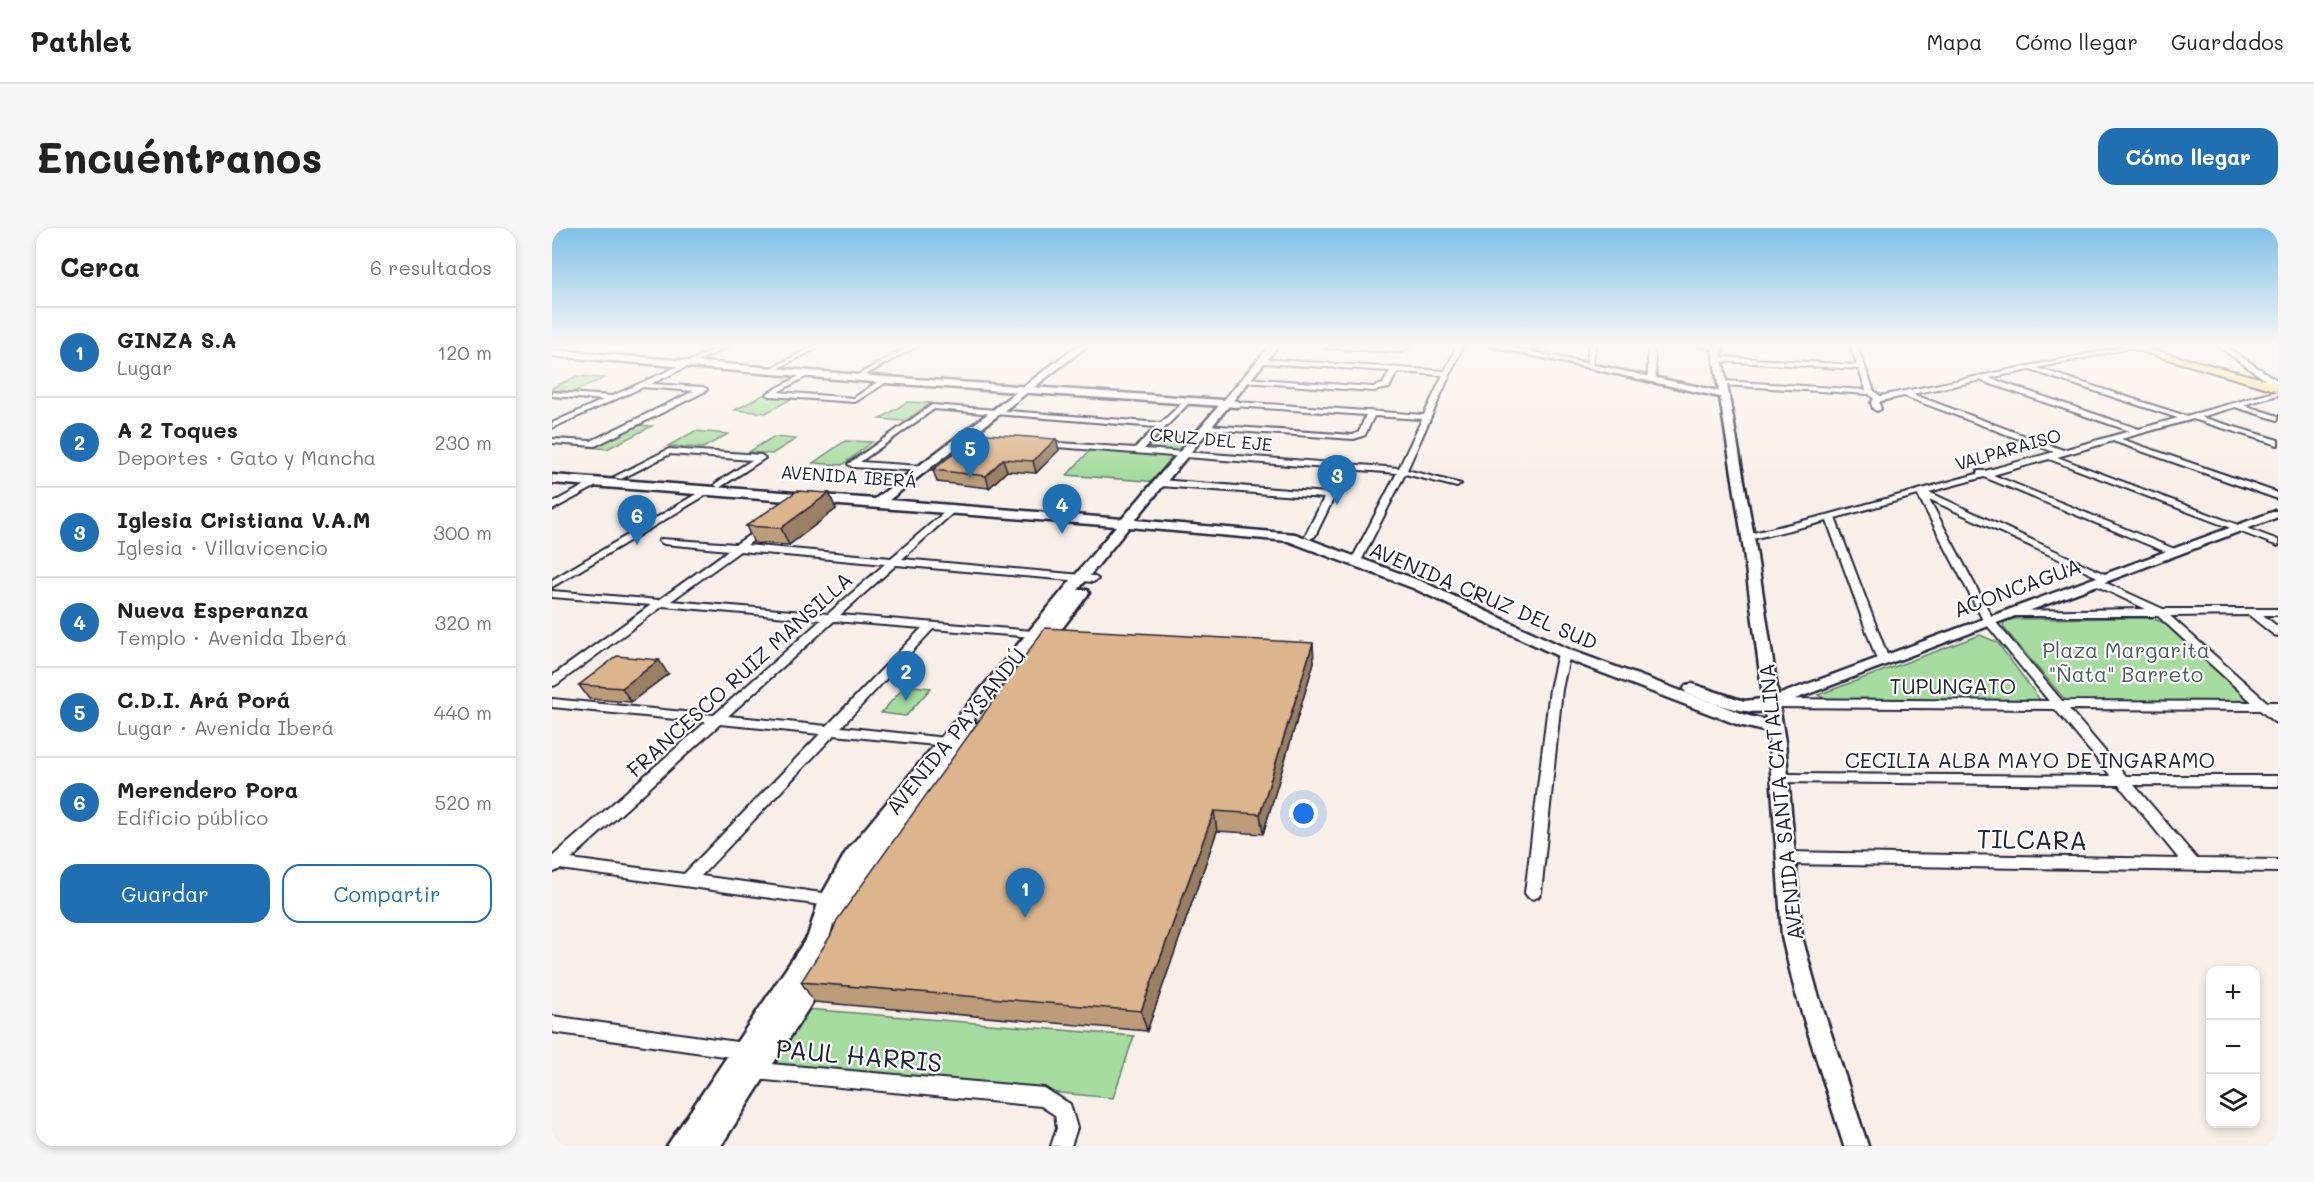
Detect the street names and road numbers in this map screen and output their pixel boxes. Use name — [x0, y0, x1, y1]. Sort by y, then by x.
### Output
street label: CRUZ DEL EJE — [1149, 422, 1273, 456]
street label: VALPARAISO — [1952, 422, 2064, 476]
street label: AVENIDA IBERÁ — [780, 459, 918, 493]
street label: AVENIDA CRUZ DEL SUD — [1366, 535, 1602, 655]
street label: ACONCAGUA — [1949, 551, 2085, 623]
street label: FRANCESCO RUIZ MANSILLA — [621, 565, 857, 783]
street label: AVENIDA PAYSANDÚ — [879, 642, 1031, 820]
street label: AVENIDA SANTA CATALINA — [1752, 662, 1808, 942]
street label: TUPUNGATO — [1890, 672, 2016, 699]
street label: CECILIA ALBA MAYO DE INGARAMO — [1845, 746, 2215, 773]
street label: TILCARA — [1976, 821, 2088, 857]
street label: PAUL HARRIS — [774, 1031, 944, 1079]

